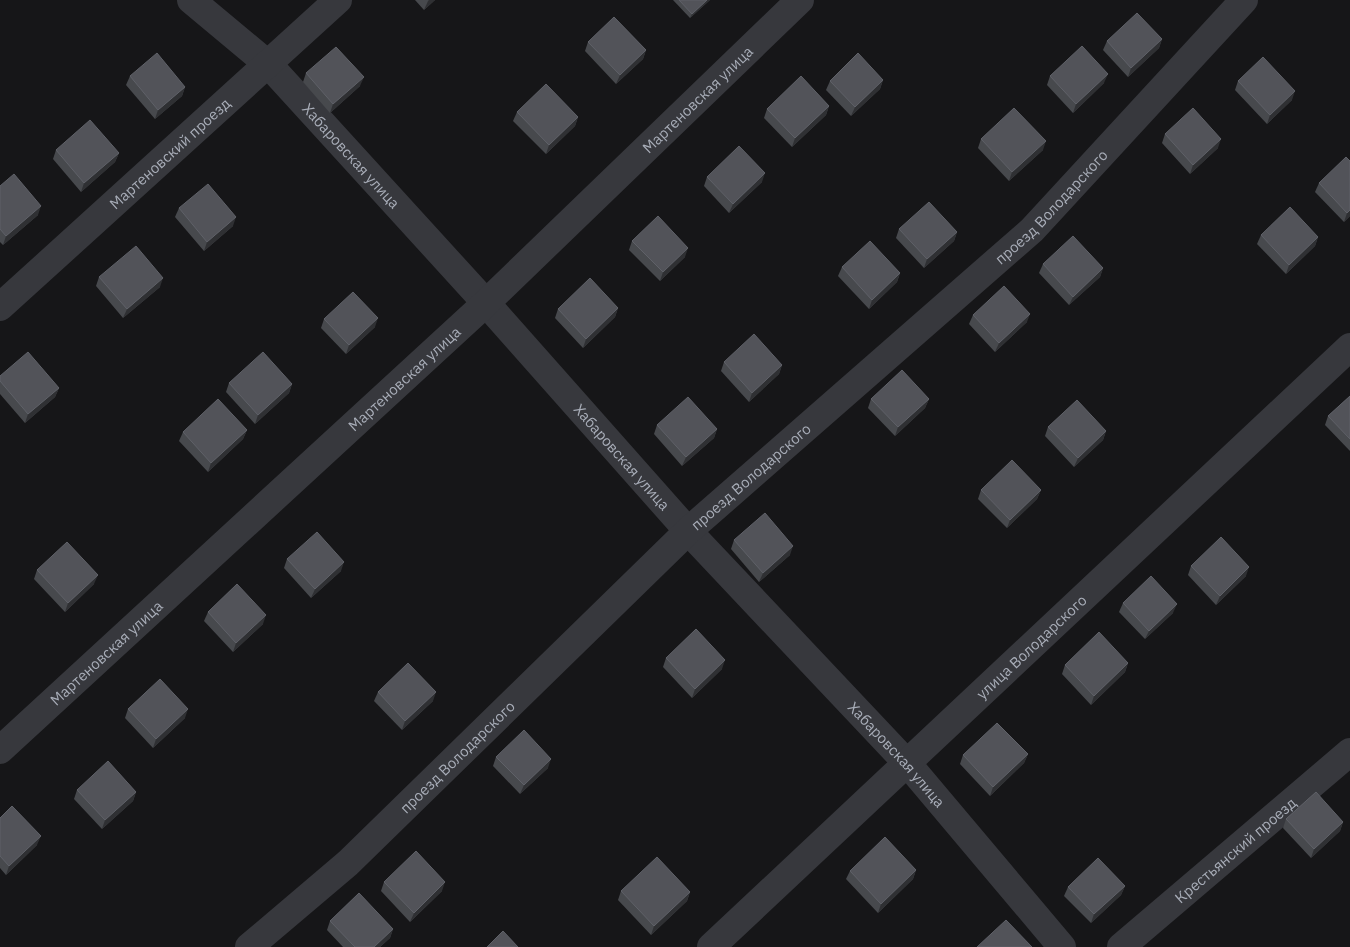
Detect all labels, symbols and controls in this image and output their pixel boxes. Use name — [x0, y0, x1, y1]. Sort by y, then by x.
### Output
street label: Мартеновская улица — [638, 41, 757, 157]
street label: Мартеновский проезд — [105, 93, 234, 213]
street label: Хабаровская улица — [299, 99, 404, 212]
street label: проезд Володарского — [991, 145, 1111, 268]
street label: Мартеновская улица — [344, 322, 464, 435]
street label: Хабаровская улица — [570, 400, 674, 514]
street label: проезд Володарского — [686, 419, 814, 534]
street label: улица Володарского — [972, 590, 1090, 703]
street label: Мартеновская улица — [46, 596, 166, 709]
street label: проезд Володарского — [395, 696, 518, 817]
street label: Хабаровская улица — [844, 697, 950, 811]
street label: Крестьянский проезд — [1171, 793, 1300, 907]

